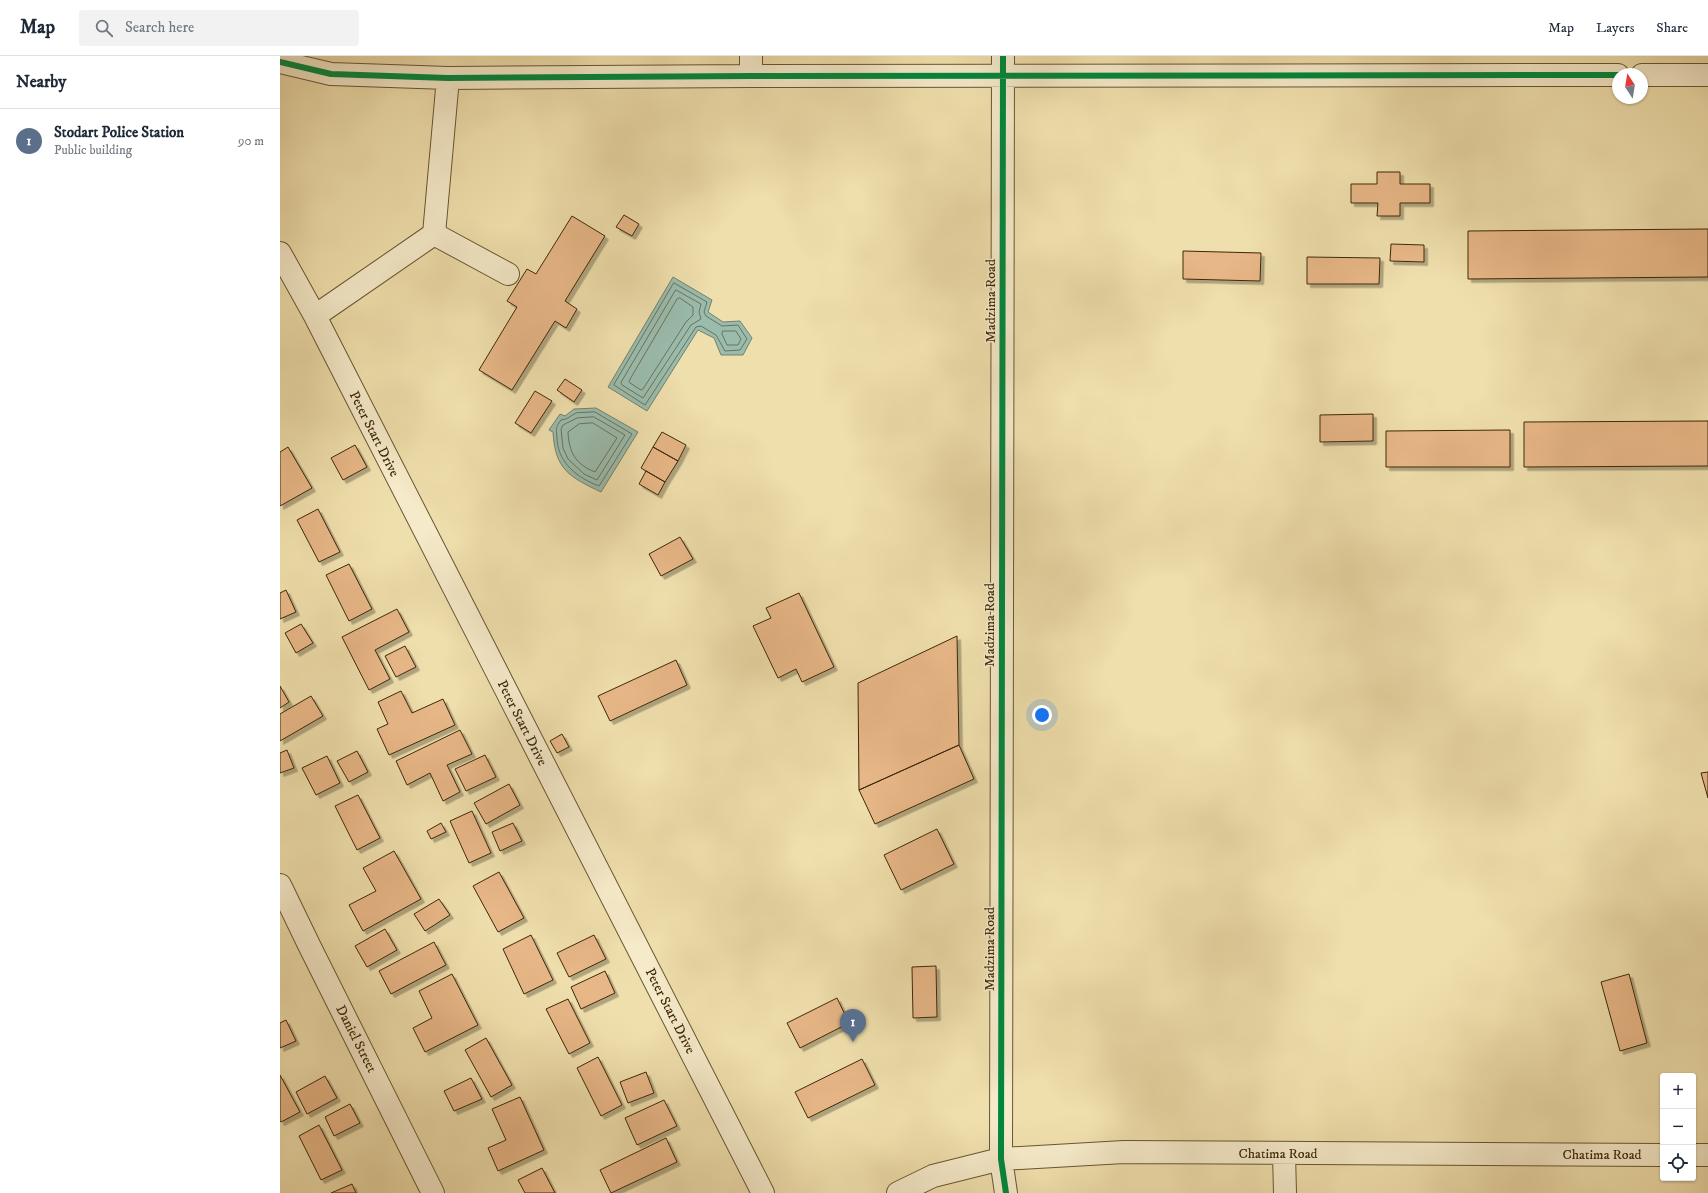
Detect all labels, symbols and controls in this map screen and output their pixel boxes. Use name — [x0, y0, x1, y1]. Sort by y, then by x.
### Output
search box — [79, 10, 359, 46]
text: Map — [20, 16, 55, 39]
icon: search — [93, 17, 115, 39]
text: Search here — [125, 18, 194, 37]
text: Map — [1548, 19, 1574, 37]
text: Layers — [1596, 19, 1634, 37]
text: Share — [1656, 19, 1688, 37]
north arrow — [1612, 68, 1648, 104]
text: Nearby — [16, 71, 66, 93]
text: Stodart Police Station — [54, 123, 184, 142]
text: 1 — [27, 133, 31, 149]
text: 90 m — [238, 133, 264, 149]
text: Public building — [54, 142, 132, 158]
street label: Madzima Road — [982, 259, 1000, 343]
street label: Peter Start Drive — [345, 388, 403, 480]
street label: Madzima Road — [981, 583, 999, 667]
street label: Peter Start Drive — [493, 677, 551, 769]
your location — [1032, 705, 1052, 725]
street label: Madzima Road — [981, 907, 999, 991]
street label: Peter Start Drive — [641, 965, 699, 1057]
street label: Daniel Street — [331, 1002, 381, 1076]
pin: 1 — [840, 1009, 866, 1042]
map controls — [1660, 1073, 1696, 1181]
button: + — [1660, 1073, 1696, 1109]
button: − — [1660, 1109, 1696, 1145]
street label: Chatima Road — [1238, 1145, 1318, 1163]
button: locate — [1660, 1145, 1696, 1181]
street label: Chatima Road — [1562, 1146, 1642, 1164]

